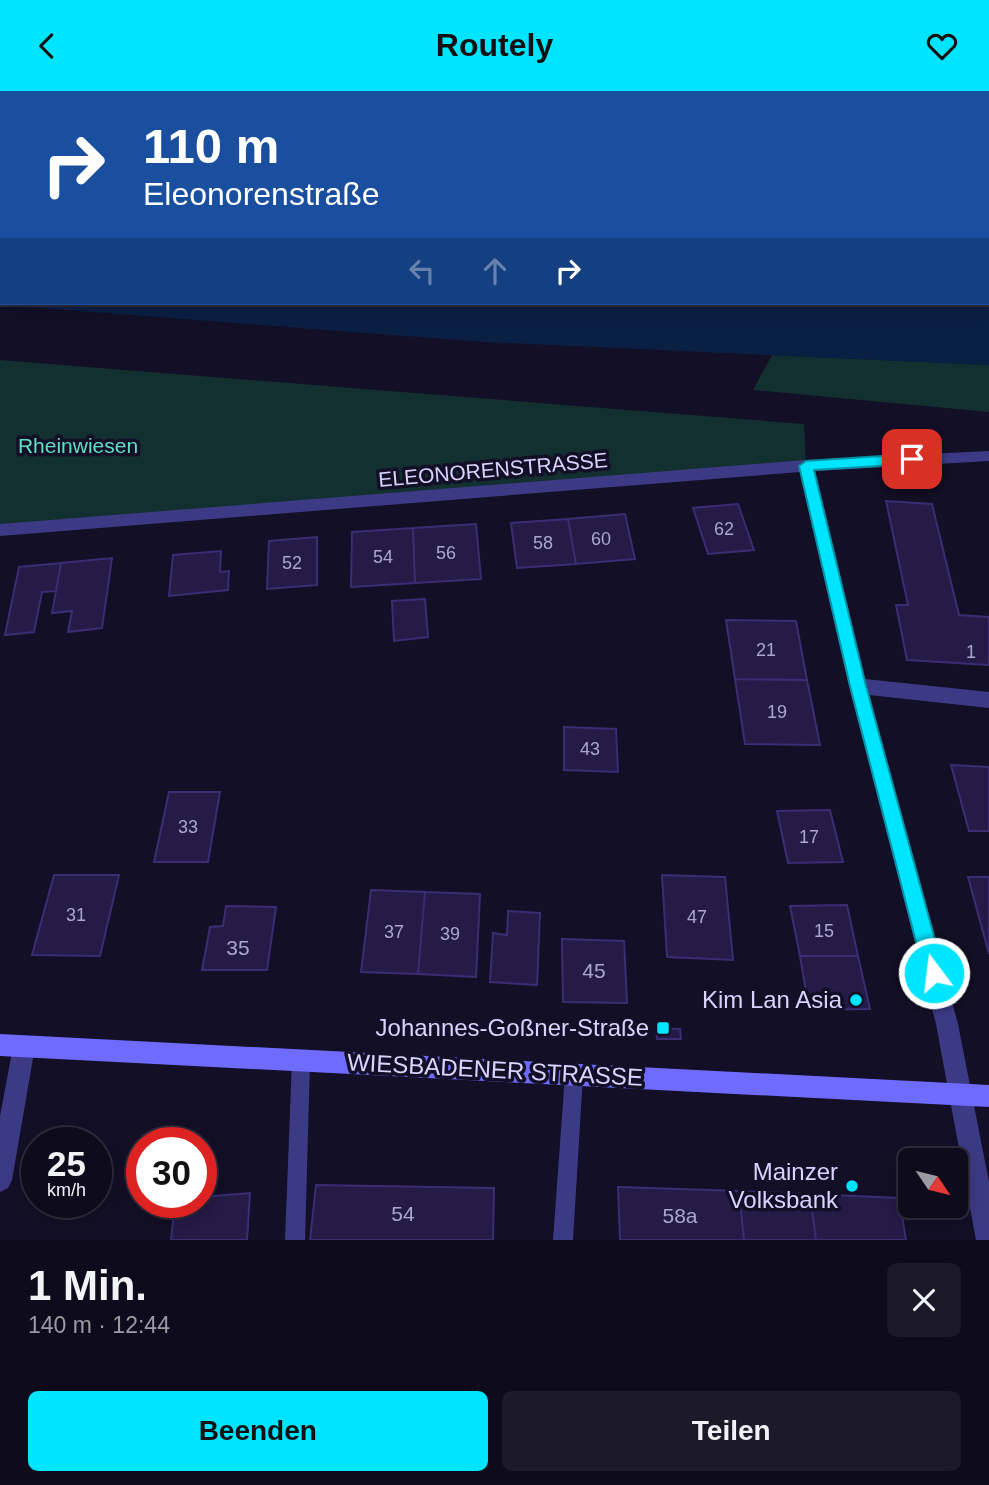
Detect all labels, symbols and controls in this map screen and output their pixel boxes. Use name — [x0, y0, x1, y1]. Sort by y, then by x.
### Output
icon: back — [28, 27, 66, 65]
text: Routely — [436, 27, 553, 63]
icon: heart — [923, 27, 961, 65]
icon: right — [28, 119, 119, 210]
text: 110 m — [143, 119, 279, 173]
text: Eleonorenstraße — [143, 176, 380, 212]
icon: left — [403, 252, 441, 290]
icon: ahead — [476, 252, 514, 290]
icon: right — [549, 252, 587, 290]
pin — [882, 429, 942, 489]
park label: Rheinwiesen — [18, 434, 138, 457]
icon: arrive — [893, 440, 931, 478]
street label: ELEONORENSTRASSE — [377, 448, 608, 491]
house number: 62 — [714, 519, 734, 539]
house number: 60 — [591, 529, 611, 549]
house number: 58 — [533, 533, 553, 553]
house number: 56 — [436, 543, 456, 563]
house number: 54 — [373, 547, 393, 567]
house number: 52 — [282, 553, 302, 573]
house number: 21 — [756, 640, 776, 660]
house number: 1 — [966, 642, 976, 662]
house number: 19 — [767, 702, 787, 722]
house number: 43 — [580, 739, 600, 759]
house number: 33 — [178, 817, 198, 837]
house number: 17 — [799, 827, 819, 847]
house number: 31 — [66, 905, 86, 925]
house number: 47 — [687, 907, 707, 927]
house number: 15 — [814, 921, 834, 941]
house number: 37 — [384, 922, 404, 942]
house number: 39 — [440, 924, 460, 944]
house number: 35 — [226, 936, 250, 959]
position arrow — [897, 936, 971, 1010]
house number: 45 — [582, 959, 606, 982]
place label: Kim Lan Asia — [702, 986, 843, 1013]
marker: Kim Lan Asia — [848, 992, 864, 1008]
place label: Johannes-Goßner-Straße — [376, 1014, 649, 1041]
marker: Johannes-Goßner-Straße — [655, 1020, 671, 1036]
street label: WIESBADENER STRASSE — [346, 1048, 644, 1091]
speed limit sign: 30 — [126, 1127, 217, 1218]
text: 25 — [47, 1144, 86, 1183]
north arrow — [898, 1148, 968, 1218]
map controls — [898, 1148, 968, 1218]
place label: Mainzer Volksbank — [729, 1158, 839, 1213]
marker: Mainzer Volksbank — [844, 1178, 860, 1194]
text: km/h — [47, 1180, 86, 1200]
house number: 54 — [391, 1202, 415, 1225]
house number: 58a — [662, 1204, 698, 1227]
text: 1 Min. — [28, 1262, 147, 1309]
button: close — [887, 1263, 961, 1337]
text: 140 m · 12:44 — [28, 1312, 170, 1338]
button: Beenden — [28, 1391, 488, 1471]
button: Teilen — [502, 1391, 961, 1471]

